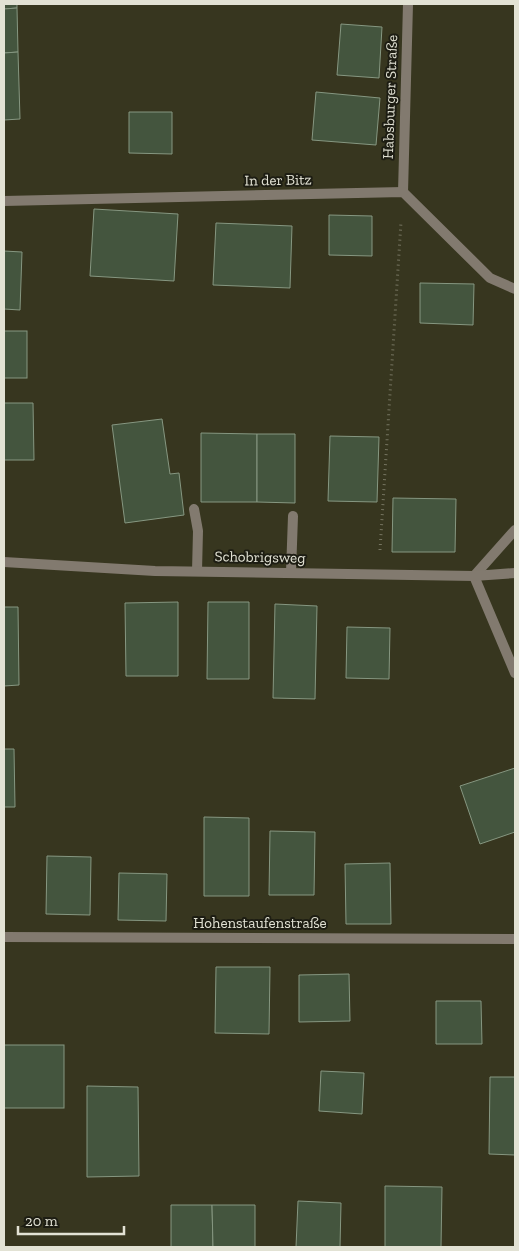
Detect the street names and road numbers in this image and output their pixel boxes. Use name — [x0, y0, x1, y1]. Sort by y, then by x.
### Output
street label: Habsburger Straße — [379, 35, 401, 159]
street label: In der Bitz — [244, 170, 312, 190]
street label: Schobrigsweg — [214, 547, 306, 567]
street label: Hohenstaufenstraße — [193, 914, 327, 932]

